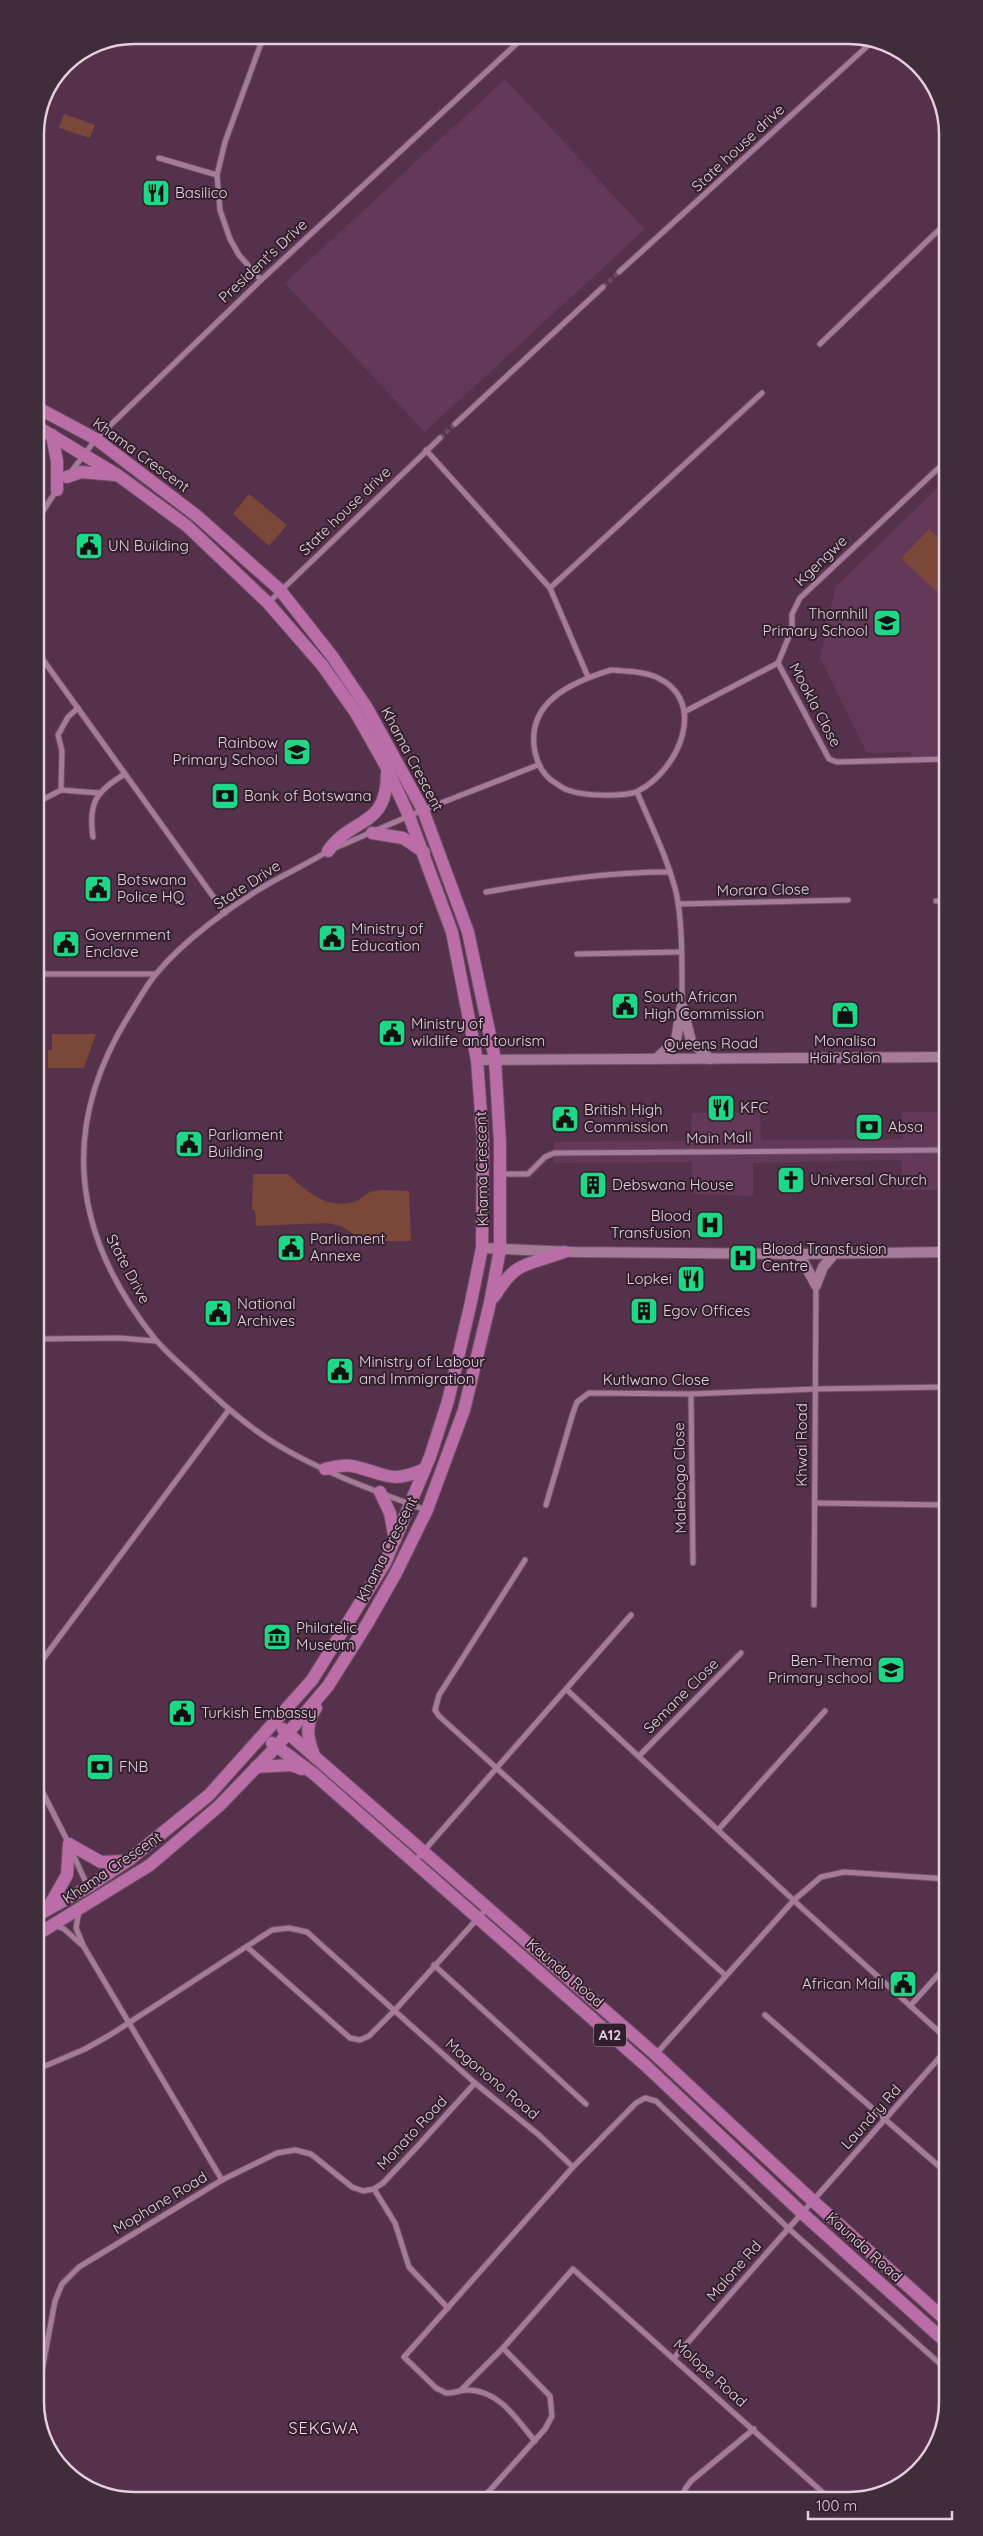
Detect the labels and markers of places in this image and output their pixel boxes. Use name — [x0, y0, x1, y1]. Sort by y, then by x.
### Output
restaurant icon: Basilico — [141, 178, 171, 208]
place label: Basilico — [175, 183, 228, 202]
public building icon: UN Building — [74, 531, 104, 561]
place label: UN Building — [108, 536, 189, 555]
place label: Thornhill Primary School — [763, 604, 868, 640]
school or university icon: Thornhill Primary School — [872, 608, 902, 638]
place label: Rainbow Primary School — [173, 733, 278, 769]
school or university icon: Rainbow Primary School — [282, 737, 312, 767]
bank icon: Bank of Botswana — [210, 781, 240, 811]
place label: Bank of Botswana — [244, 786, 372, 805]
place label: Botswana Police HQ — [117, 870, 186, 906]
public building icon: Botswana Police HQ — [83, 874, 113, 904]
place label: Ministry of Education — [351, 919, 424, 955]
public building icon: Ministry of Education — [317, 923, 347, 953]
place label: Government Enclave — [85, 925, 171, 961]
public building icon: Government Enclave — [51, 929, 81, 959]
place label: South African High Commission — [644, 987, 764, 1023]
public building icon: South African High Commission — [610, 991, 640, 1021]
shop icon: Monalisa Hair Salon — [830, 1000, 860, 1030]
place label: Ministry of wildlife and tourism — [411, 1014, 545, 1050]
public building icon: Ministry of wildlife and tourism — [377, 1018, 407, 1048]
place label: Monalisa Hair Salon — [809, 1031, 881, 1067]
restaurant icon: KFC — [706, 1093, 736, 1123]
place label: KFC — [740, 1098, 768, 1117]
place label: British High Commission — [584, 1100, 668, 1136]
public building icon: British High Commission — [550, 1104, 580, 1134]
bank icon: Absa — [854, 1112, 884, 1142]
place label: Absa — [888, 1117, 923, 1136]
place label: Parliament Building — [208, 1125, 283, 1161]
public building icon: Parliament Building — [174, 1129, 204, 1159]
church icon: Universal Church — [776, 1165, 806, 1195]
building icon: Debswana House — [578, 1170, 608, 1200]
place label: Universal Church — [810, 1170, 927, 1189]
place label: Debswana House — [612, 1175, 734, 1194]
place label: Blood Transfusion — [611, 1206, 691, 1242]
hospital icon: Blood Transfusion — [695, 1210, 725, 1240]
place label: Parliament Annexe — [310, 1229, 385, 1265]
public building icon: Parliament Annexe — [276, 1233, 306, 1263]
place label: Blood Transfusion Centre — [762, 1239, 887, 1275]
hospital icon: Blood Transfusion Centre — [728, 1243, 758, 1273]
restaurant icon: Lopkei — [676, 1264, 706, 1294]
place label: Lopkei — [626, 1269, 672, 1288]
place label: National Archives — [237, 1294, 296, 1330]
building icon: Egov Offices — [629, 1296, 659, 1326]
public building icon: National Archives — [203, 1298, 233, 1328]
place label: Egov Offices — [663, 1301, 750, 1320]
place label: Ministry of Labour and Immigration — [359, 1352, 485, 1388]
public building icon: Ministry of Labour and Immigration — [325, 1356, 355, 1386]
place label: Philatelic Museum — [296, 1618, 357, 1654]
museum icon: Philatelic Museum — [262, 1622, 292, 1652]
place label: Ben-Thema Primary school — [768, 1651, 872, 1687]
school or university icon: Ben-Thema Primary school — [876, 1655, 906, 1685]
public building icon: Turkish Embassy — [167, 1698, 197, 1728]
place label: Turkish Embassy — [201, 1703, 316, 1722]
bank icon: FNB — [85, 1752, 115, 1782]
place label: FNB — [119, 1757, 148, 1776]
public building icon: African Mall — [888, 1969, 918, 1999]
place label: African Mall — [802, 1974, 884, 1993]

